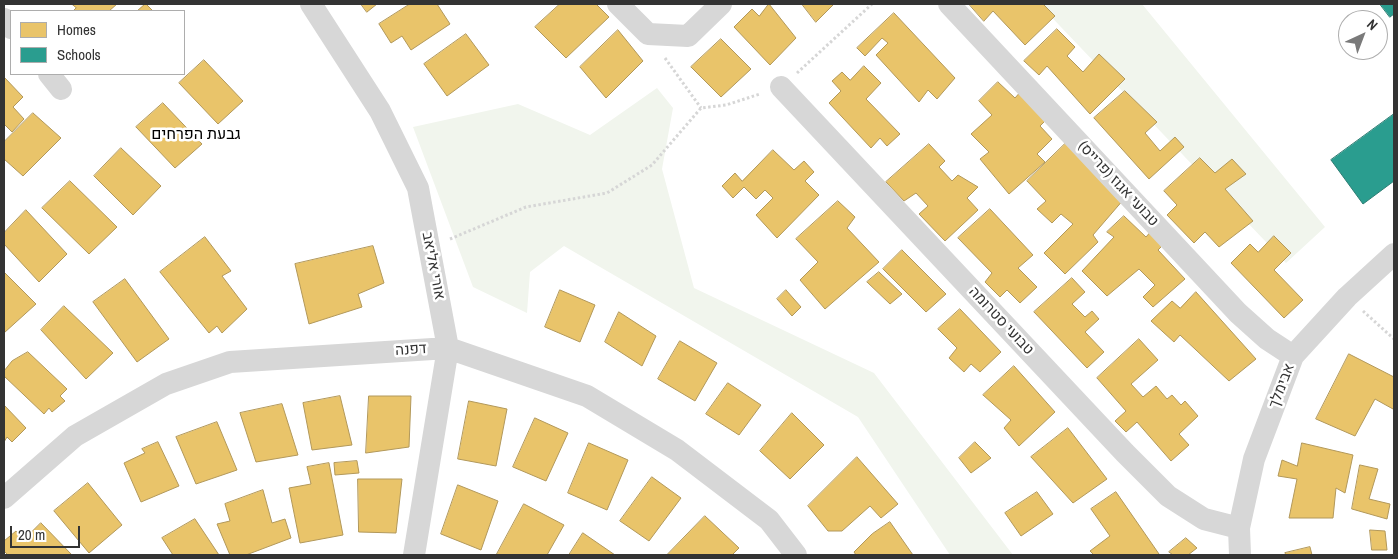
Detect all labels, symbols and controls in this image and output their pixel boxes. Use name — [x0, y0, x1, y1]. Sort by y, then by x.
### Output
legend — [10, 10, 185, 75]
north arrow — [1338, 10, 1388, 60]
text: N — [1363, 15, 1382, 34]
text: Homes — [57, 19, 96, 40]
text: Schools — [57, 44, 101, 65]
district label: גבעת הפרחים — [151, 125, 241, 145]
street label: טבועי אגוז (פרייס) — [1074, 138, 1162, 230]
street label: אורי אליאב — [418, 231, 448, 301]
street label: טבועי סטרומה — [965, 283, 1037, 359]
street label: דפנה — [395, 340, 427, 360]
street label: אבימלך — [1265, 361, 1299, 411]
scale bar — [12, 516, 82, 548]
text: 20 m — [18, 524, 45, 545]

